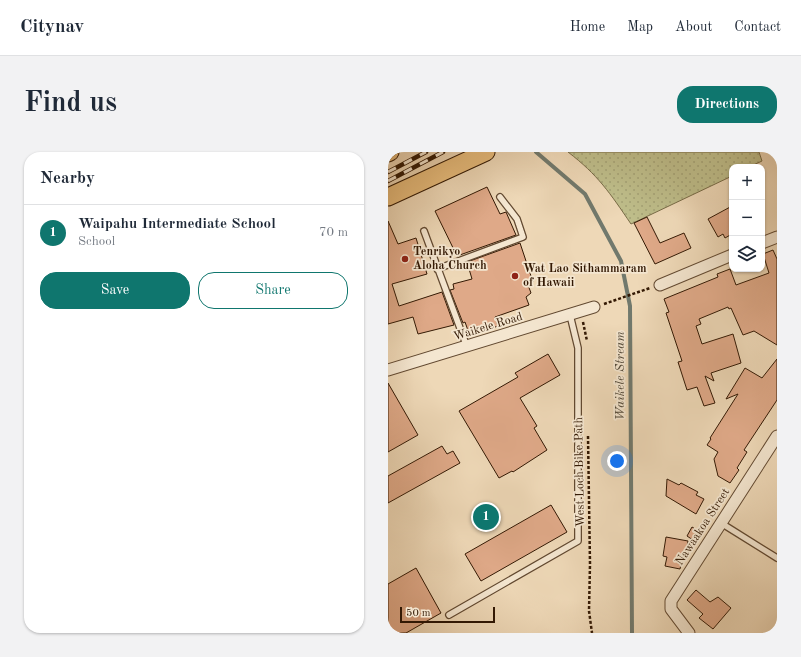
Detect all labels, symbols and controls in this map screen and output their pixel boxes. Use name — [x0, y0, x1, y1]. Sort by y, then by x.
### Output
text: Citynav — [20, 18, 84, 37]
text: Home — [570, 20, 605, 34]
text: Map — [627, 20, 653, 34]
text: About — [675, 20, 712, 34]
text: Contact — [734, 20, 781, 34]
button: Directions — [677, 86, 777, 123]
text: Find us — [24, 90, 117, 118]
map controls — [729, 164, 765, 272]
button: + — [729, 164, 765, 200]
text: Nearby — [40, 170, 95, 187]
button: − — [729, 200, 765, 236]
text: Waipahu Intermediate School — [78, 217, 276, 232]
text: 1 — [49, 226, 57, 239]
text: 70 m — [319, 226, 348, 239]
text: School — [78, 235, 115, 248]
button: layers — [729, 236, 765, 272]
place label: Tenrikyo Aloha Church — [413, 246, 487, 272]
marker: Tenrikyo Aloha Church — [400, 254, 410, 264]
place label: Wat Lao Sithammaram of Hawaii — [523, 263, 647, 289]
marker: Wat Lao Sithammaram of Hawaii — [510, 271, 520, 281]
button: Save — [40, 272, 190, 309]
button: Share — [198, 272, 348, 309]
street label: Waikele Road — [452, 311, 524, 343]
water label: Waikele Stream — [614, 331, 627, 421]
street label: West Loch Bike Path — [573, 416, 587, 527]
your location — [607, 451, 627, 471]
street label: Nawaakoa Street — [674, 486, 732, 568]
pin: 1 — [473, 502, 499, 532]
scale bar — [400, 605, 495, 624]
text: 50 m — [406, 608, 431, 619]

